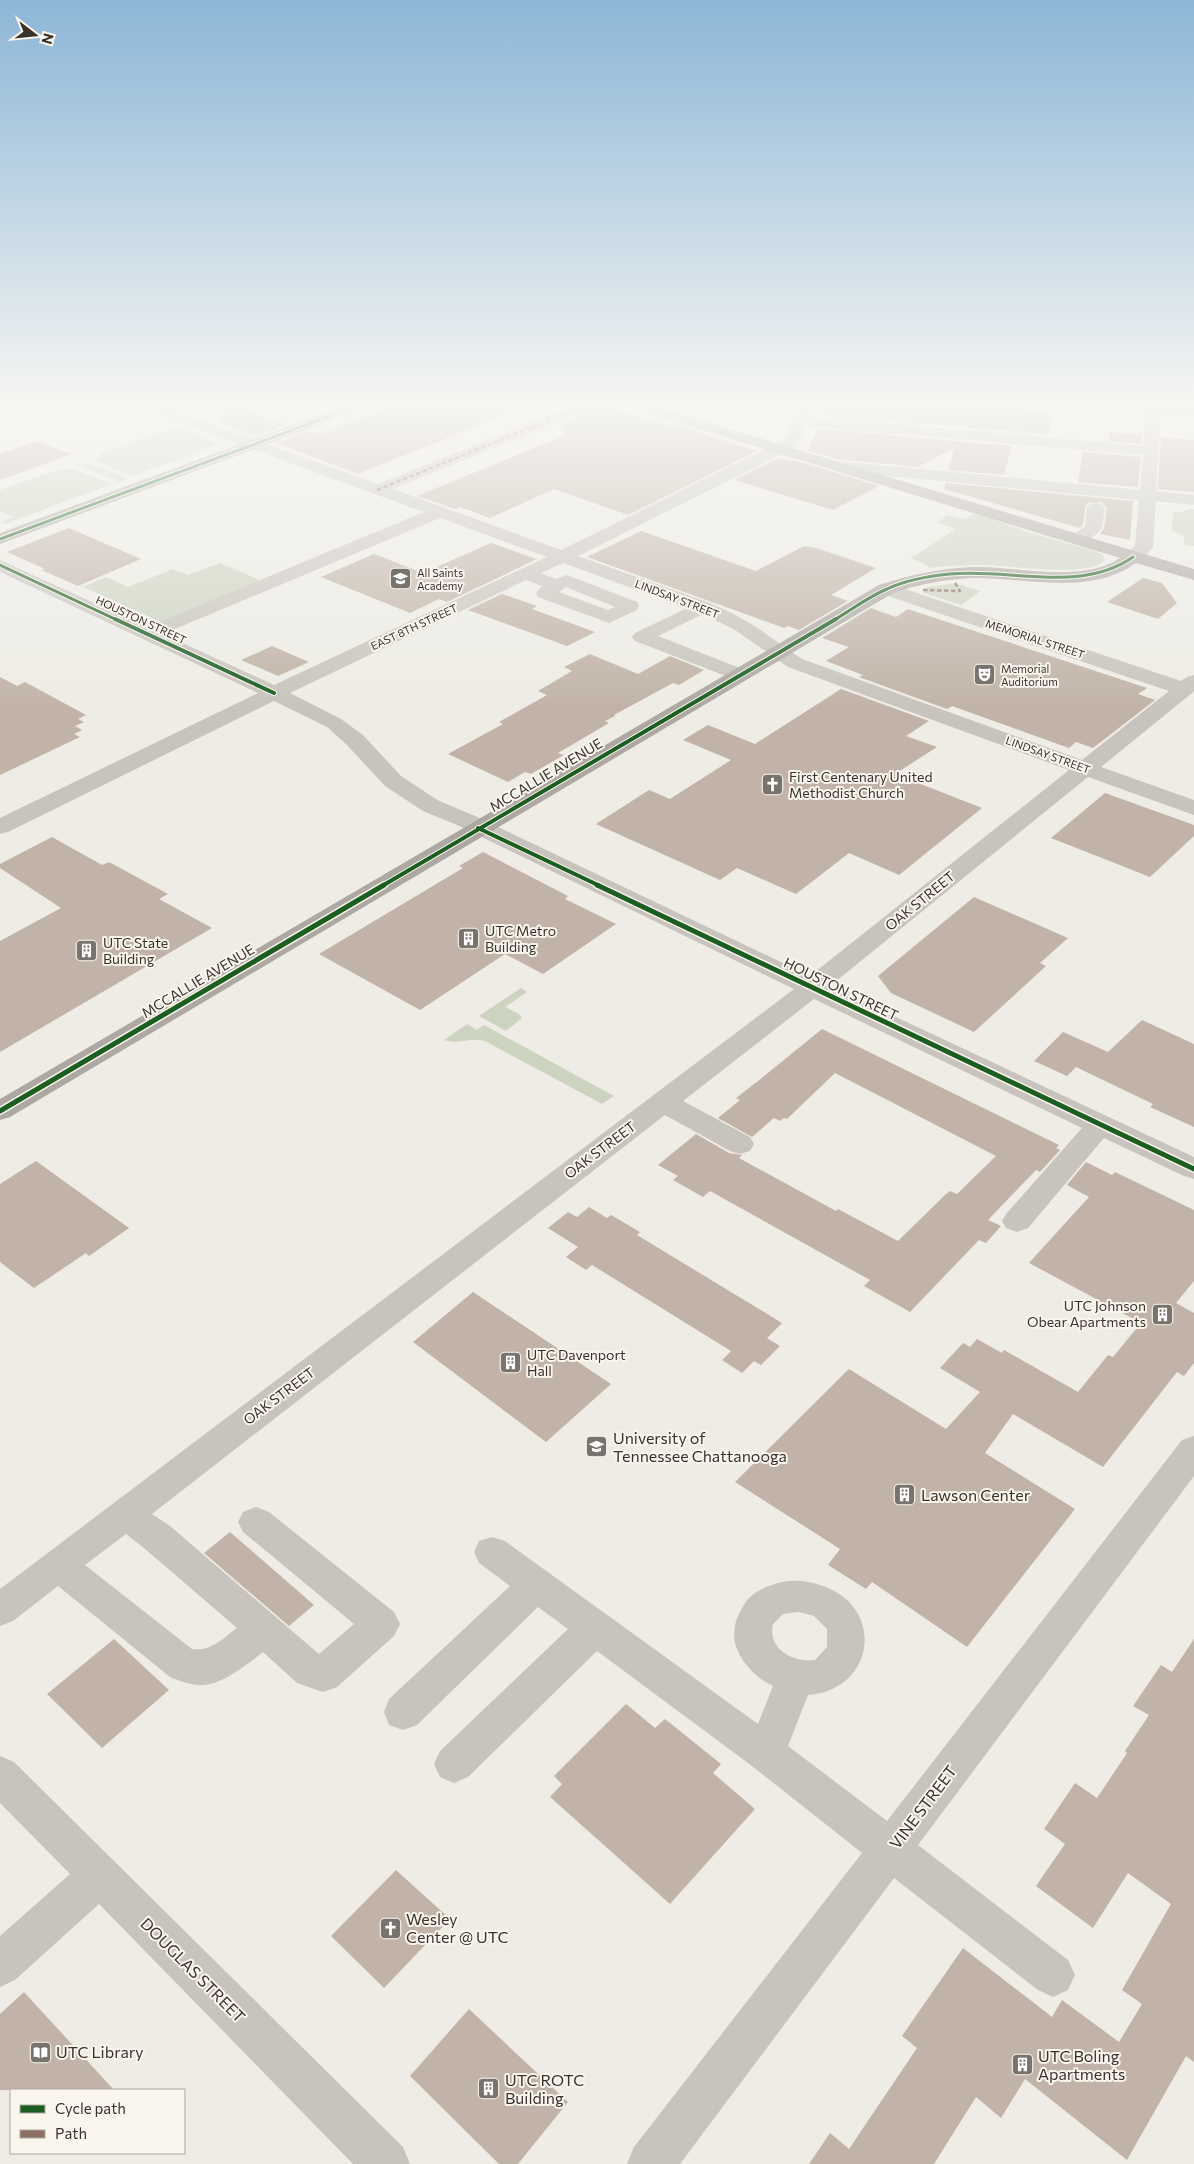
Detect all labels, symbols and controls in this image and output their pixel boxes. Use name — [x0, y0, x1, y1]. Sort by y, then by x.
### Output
north arrow — [10, 10, 60, 60]
text: N — [38, 31, 58, 46]
place label: All Saints Academy — [417, 566, 463, 592]
school or university icon: All Saints Academy — [389, 567, 413, 591]
street label: LINDSAY STREET — [633, 577, 721, 621]
street label: HOUSTON STREET — [94, 593, 189, 646]
street label: EAST 8TH STREET — [368, 601, 459, 652]
street label: MEMORIAL STREET — [984, 616, 1086, 661]
place label: Memorial Auditorium — [1001, 662, 1058, 688]
theatre icon: Memorial Auditorium — [973, 663, 997, 687]
street label: LINDSAY STREET — [1004, 733, 1092, 776]
street label: MCCALLIE AVENUE — [486, 734, 605, 815]
place label: First Centenary United Methodist Church — [789, 768, 933, 801]
church icon: First Centenary United Methodist Church — [761, 773, 785, 797]
street label: OAK STREET — [881, 867, 958, 934]
place label: UTC Metro Building — [485, 922, 556, 955]
building icon: UTC Metro Building — [457, 927, 481, 951]
place label: UTC State Building — [103, 934, 168, 967]
building icon: UTC State Building — [75, 939, 99, 963]
street label: MCCALLIE AVENUE — [138, 940, 257, 1021]
street label: HOUSTON STREET — [781, 953, 901, 1024]
street label: OAK STREET — [561, 1117, 639, 1182]
place label: UTC Johnson Obear Apartments — [1027, 1297, 1146, 1330]
building icon: UTC Johnson Obear Apartments — [1150, 1302, 1174, 1326]
place label: UTC Davenport Hall — [527, 1346, 626, 1379]
building icon: UTC Davenport Hall — [499, 1351, 523, 1375]
street label: OAK STREET — [240, 1363, 318, 1428]
place label: University of Tennessee Chattanooga — [613, 1428, 787, 1465]
school or university icon: University of Tennessee Chattanooga — [585, 1435, 609, 1459]
building icon: Lawson Center — [893, 1483, 917, 1507]
place label: Lawson Center — [921, 1485, 1031, 1504]
street label: VINE STREET — [885, 1761, 960, 1852]
place label: Wesley Center @ UTC — [406, 1909, 509, 1946]
street label: DOUGLAS STREET — [137, 1913, 250, 2026]
church icon: Wesley Center @ UTC — [378, 1916, 402, 1940]
library icon: UTC Library — [28, 2040, 52, 2064]
place label: UTC Library — [56, 2042, 143, 2061]
place label: UTC Boling Apartments — [1038, 2046, 1125, 2083]
building icon: UTC Boling Apartments — [1010, 2053, 1034, 2077]
place label: UTC ROTC Building — [505, 2070, 584, 2107]
building icon: UTC ROTC Building — [477, 2077, 501, 2101]
legend — [10, 2089, 185, 2154]
text: Cycle path — [55, 2099, 126, 2117]
text: Path — [55, 2124, 87, 2142]

